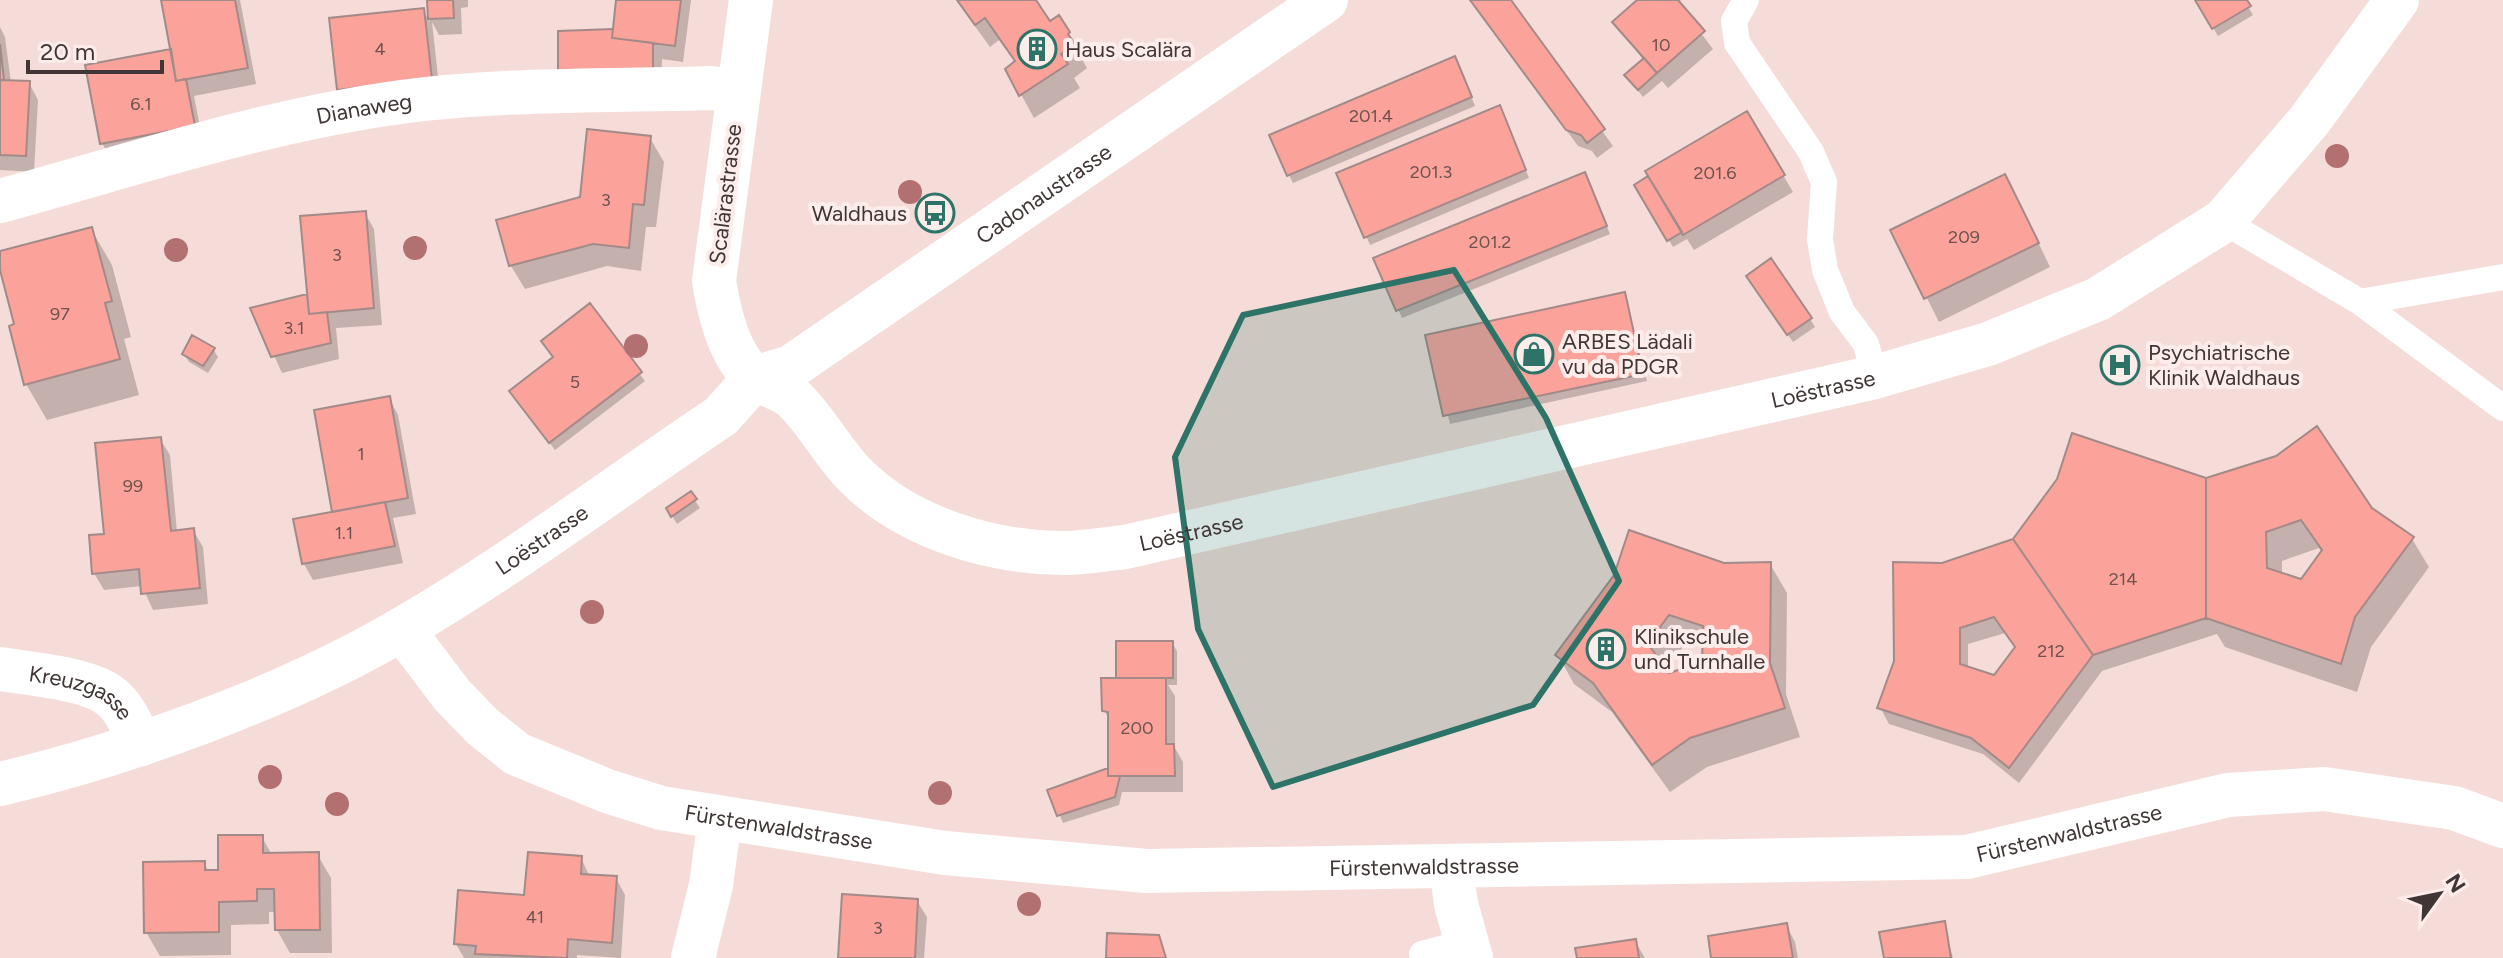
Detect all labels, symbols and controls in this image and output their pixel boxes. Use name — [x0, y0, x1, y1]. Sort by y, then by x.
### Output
scale bar — [28, 24, 162, 74]
building icon: Haus Scalära — [1016, 28, 1058, 70]
house number: 10 — [1652, 34, 1670, 56]
place label: Haus Scalära — [1065, 36, 1192, 63]
text: 20 m — [40, 37, 95, 66]
house number: 4 — [374, 38, 386, 60]
street label: Dianaweg — [314, 88, 414, 130]
house number: 6.1 — [130, 93, 152, 115]
house number: 201.4 — [1349, 105, 1393, 127]
street label: Scalärastrasse — [704, 122, 747, 266]
street label: Cadonaustrasse — [971, 138, 1117, 250]
house number: 201.3 — [1410, 161, 1452, 183]
house number: 201.6 — [1694, 162, 1736, 184]
house number: 3 — [601, 189, 611, 211]
bus stop icon: Waldhaus — [914, 192, 956, 234]
place label: Waldhaus — [812, 200, 907, 227]
house number: 209 — [1948, 226, 1980, 248]
house number: 201.2 — [1469, 231, 1511, 253]
house number: 3 — [332, 244, 342, 266]
house number: 97 — [50, 303, 70, 325]
house number: 3.1 — [284, 317, 304, 339]
place label: ARBES Lädali vu da PDGR — [1562, 328, 1693, 380]
shop icon: ARBES Lädali vu da PDGR — [1513, 333, 1555, 375]
place label: Psychiatrische Klinik Waldhaus — [2148, 339, 2300, 391]
hospital icon: Psychiatrische Klinik Waldhaus — [2099, 344, 2141, 386]
street label: Loëstrasse — [1768, 364, 1878, 414]
house number: 5 — [570, 371, 580, 393]
house number: 1 — [357, 443, 365, 465]
house number: 99 — [123, 475, 143, 497]
street label: Loëstrasse — [490, 499, 593, 581]
street label: Loëstrasse — [1137, 508, 1246, 557]
house number: 1.1 — [335, 522, 353, 544]
house number: 214 — [2109, 568, 2137, 590]
place label: Klinikschule und Turnhalle — [1634, 623, 1765, 675]
building icon: Klinikschule und Turnhalle — [1585, 628, 1627, 670]
house number: 212 — [2037, 640, 2065, 662]
street label: Kreuzgasse — [27, 660, 139, 725]
house number: 200 — [1120, 717, 1154, 739]
street label: Fürstenwaldstrasse — [1974, 798, 2165, 868]
street label: Fürstenwaldstrasse — [683, 799, 875, 855]
street label: Fürstenwaldstrasse — [1329, 852, 1519, 882]
north arrow — [2399, 854, 2479, 934]
text: N — [2439, 869, 2471, 898]
house number: 41 — [526, 906, 544, 928]
house number: 3 — [873, 917, 883, 939]

